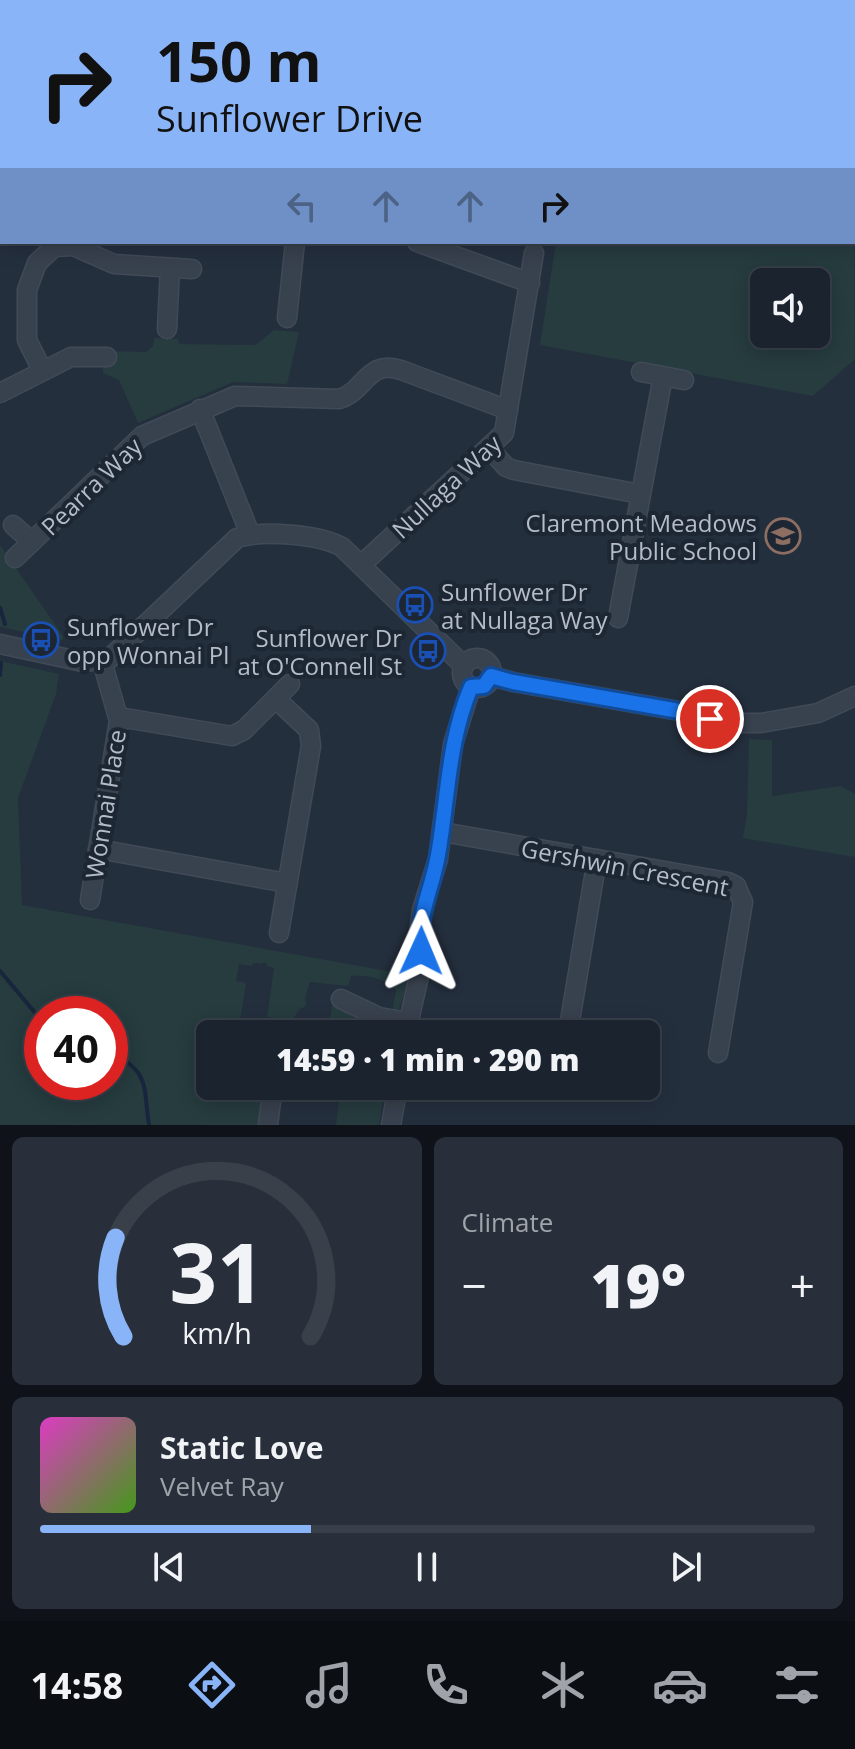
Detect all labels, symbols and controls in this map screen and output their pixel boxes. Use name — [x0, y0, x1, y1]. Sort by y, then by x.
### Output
text: 150 m — [156, 22, 322, 98]
icon: right — [24, 32, 128, 136]
text: Sunflower Drive — [156, 94, 423, 143]
icon: left — [280, 184, 324, 228]
icon: ahead — [364, 184, 408, 228]
icon: ahead — [448, 184, 492, 228]
icon: right — [532, 184, 576, 228]
map controls — [750, 268, 830, 348]
button: sound — [750, 268, 830, 348]
street label: Nullaga Way — [384, 426, 509, 545]
street label: Pearra Way — [34, 429, 149, 542]
place label: Claremont Meadows Public School — [525, 506, 757, 567]
school or university icon: Claremont Meadows Public School — [764, 517, 802, 555]
place label: Sunflower Dr at Nullaga Way — [441, 575, 608, 636]
bus stop icon: Sunflower Dr at Nullaga Way — [396, 586, 434, 624]
place label: Sunflower Dr opp Wonnai Pl — [67, 610, 229, 671]
bus stop icon: Sunflower Dr opp Wonnai Pl — [22, 621, 60, 659]
place label: Sunflower Dr at O'Connell St — [237, 621, 402, 682]
bus stop icon: Sunflower Dr at O'Connell St — [409, 632, 447, 670]
pin — [676, 685, 744, 753]
icon: arrive — [688, 697, 732, 741]
street label: Wonnai Place — [77, 727, 133, 881]
street label: Gershwin Crescent — [518, 831, 732, 903]
position arrow — [379, 909, 463, 993]
speed limit sign: 40 — [24, 996, 128, 1100]
text: 14:59 · 1 min · 290 m — [276, 1039, 580, 1080]
text: Climate — [462, 1204, 553, 1240]
text: 31 — [169, 1214, 264, 1327]
text: 19° — [590, 1244, 686, 1326]
text: − — [462, 1255, 487, 1315]
text: + — [790, 1255, 815, 1315]
text: km/h — [182, 1313, 251, 1352]
text: Static Love — [160, 1427, 323, 1468]
text: Velvet Ray — [160, 1468, 284, 1504]
icon: previous — [147, 1545, 191, 1589]
icon: pause — [405, 1545, 449, 1589]
icon: next — [664, 1545, 708, 1589]
icon: directions — [184, 1657, 240, 1713]
icon: music — [301, 1657, 357, 1713]
icon: phone — [418, 1657, 474, 1713]
icon: climate — [535, 1657, 591, 1713]
icon: car — [652, 1657, 708, 1713]
icon: filters — [769, 1657, 825, 1713]
text: 14:58 — [30, 1661, 123, 1710]

